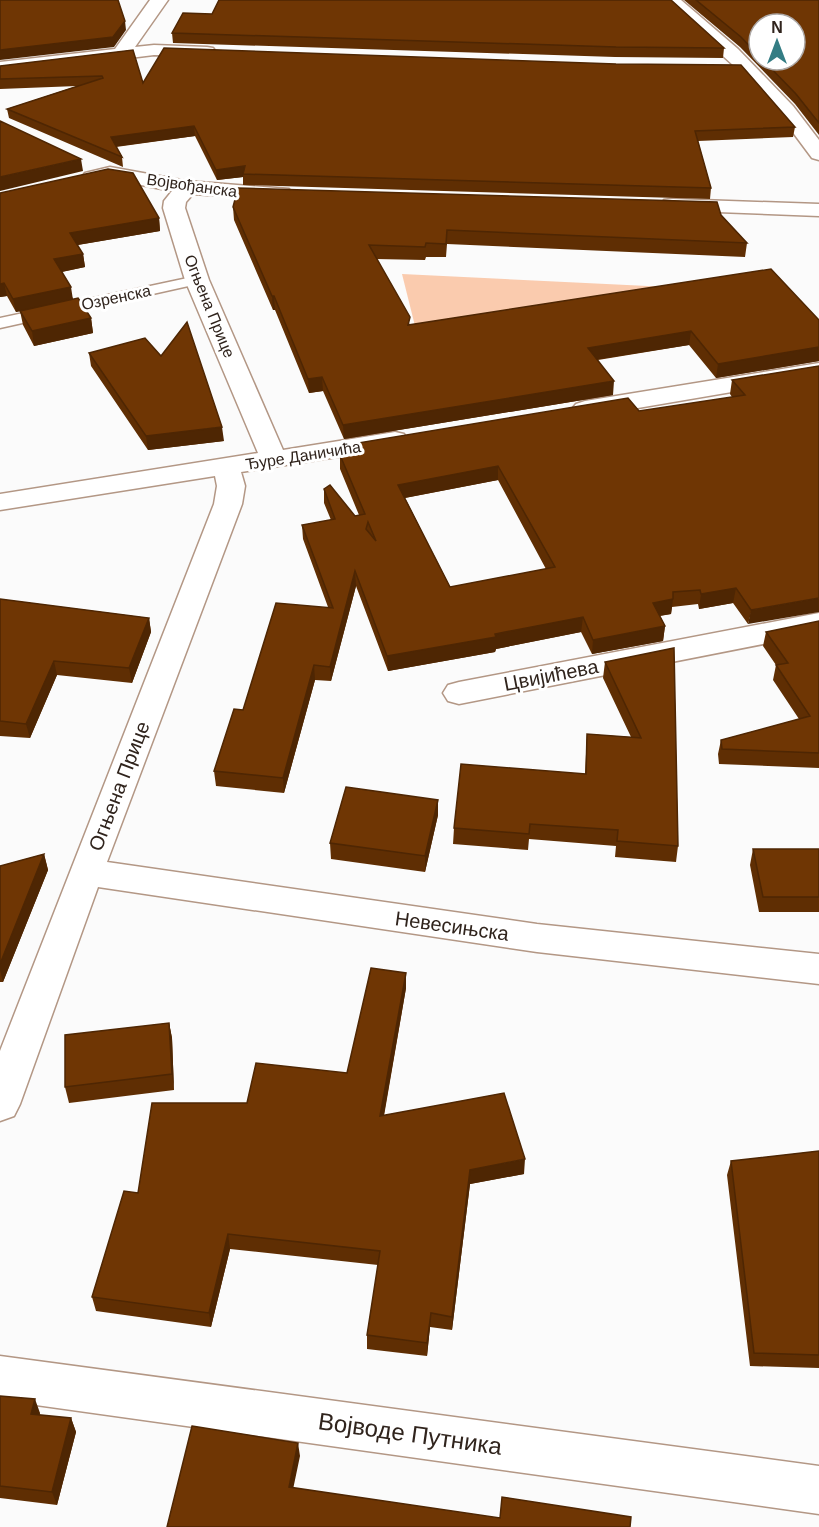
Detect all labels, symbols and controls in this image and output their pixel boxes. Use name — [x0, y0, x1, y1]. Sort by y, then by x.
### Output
north arrow — [747, 12, 807, 72]
text: N — [771, 19, 783, 36]
street label: Војвођанска — [146, 171, 238, 200]
street label: Огњена Прице — [181, 252, 238, 360]
street label: Озренска — [80, 282, 153, 313]
street label: Ђуре Даничића — [244, 438, 362, 473]
street label: Цвијићева — [502, 655, 601, 695]
street label: Огњена Прице — [84, 718, 154, 854]
street label: Невесињска — [394, 907, 511, 945]
street label: Војводе Путника — [316, 1407, 504, 1460]

